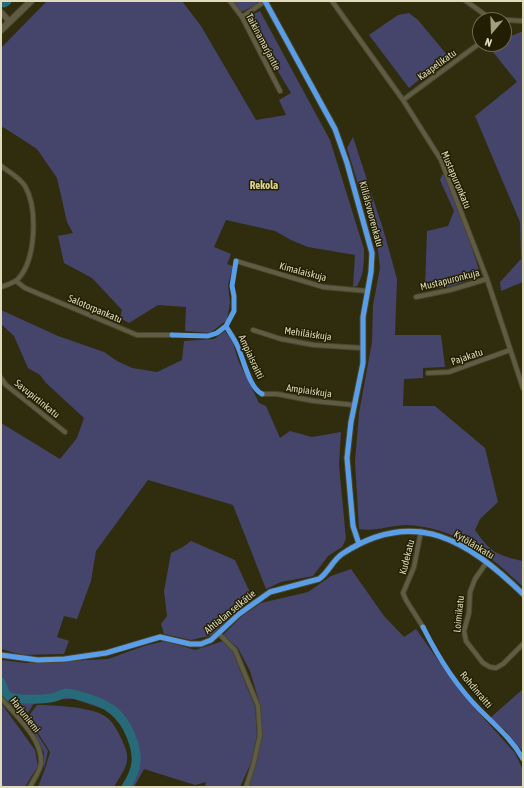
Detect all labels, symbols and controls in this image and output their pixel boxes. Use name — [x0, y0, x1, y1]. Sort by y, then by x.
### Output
street label: Taikinamarjantie — [243, 11, 283, 73]
north arrow — [472, 12, 512, 52]
text: N — [483, 36, 493, 49]
street label: Kaapelikatu — [415, 47, 459, 83]
street label: Mustapuronkatu — [438, 149, 474, 211]
district label: Rekola — [250, 179, 278, 193]
street label: Kiiliäisvuorenkatu — [356, 180, 386, 248]
street label: Kimalaiskuja — [278, 260, 328, 284]
street label: Mustapuronkuja — [419, 267, 481, 293]
street label: Salotorpankatu — [66, 292, 124, 326]
street label: Mehiläiskuja — [284, 325, 332, 343]
street label: Ampiaisraitti — [236, 333, 266, 381]
street label: Pajakatu — [449, 346, 485, 368]
street label: Savupirtinkatu — [12, 377, 62, 421]
street label: Ampiaiskuja — [285, 382, 333, 400]
street label: Kytölänkatu — [452, 528, 496, 562]
street label: Kudekatu — [397, 538, 417, 576]
street label: Ahtialan selkätie — [202, 588, 258, 636]
street label: Loimikatu — [451, 595, 467, 633]
street label: Rohdinraitti — [457, 669, 495, 711]
street label: Harjuniemi — [7, 695, 43, 735]

